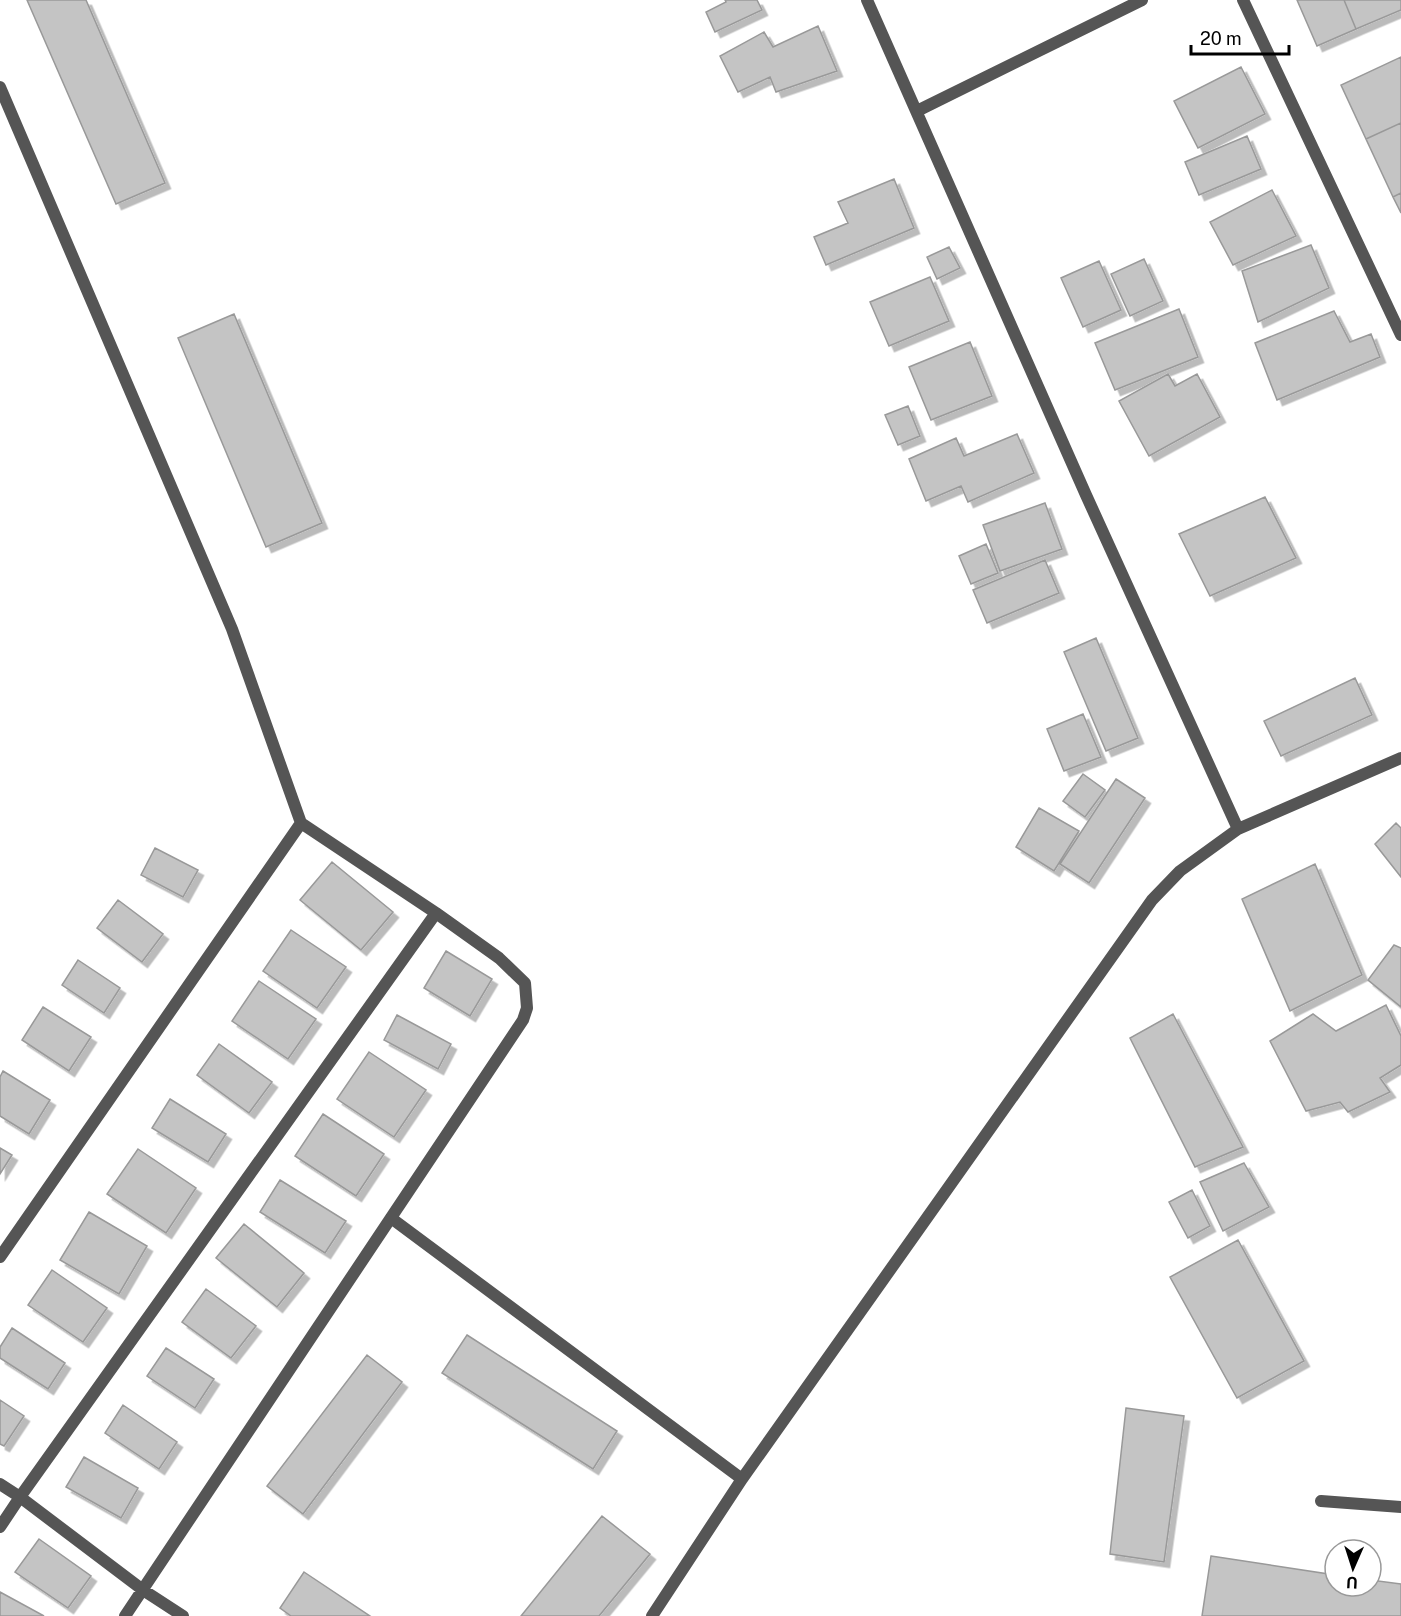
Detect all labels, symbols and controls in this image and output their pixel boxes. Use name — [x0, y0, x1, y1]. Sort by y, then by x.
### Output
scale bar — [1191, 18, 1288, 56]
text: 20 m — [1200, 28, 1242, 49]
north arrow — [1323, 1538, 1383, 1598]
text: U — [1346, 1573, 1359, 1592]

